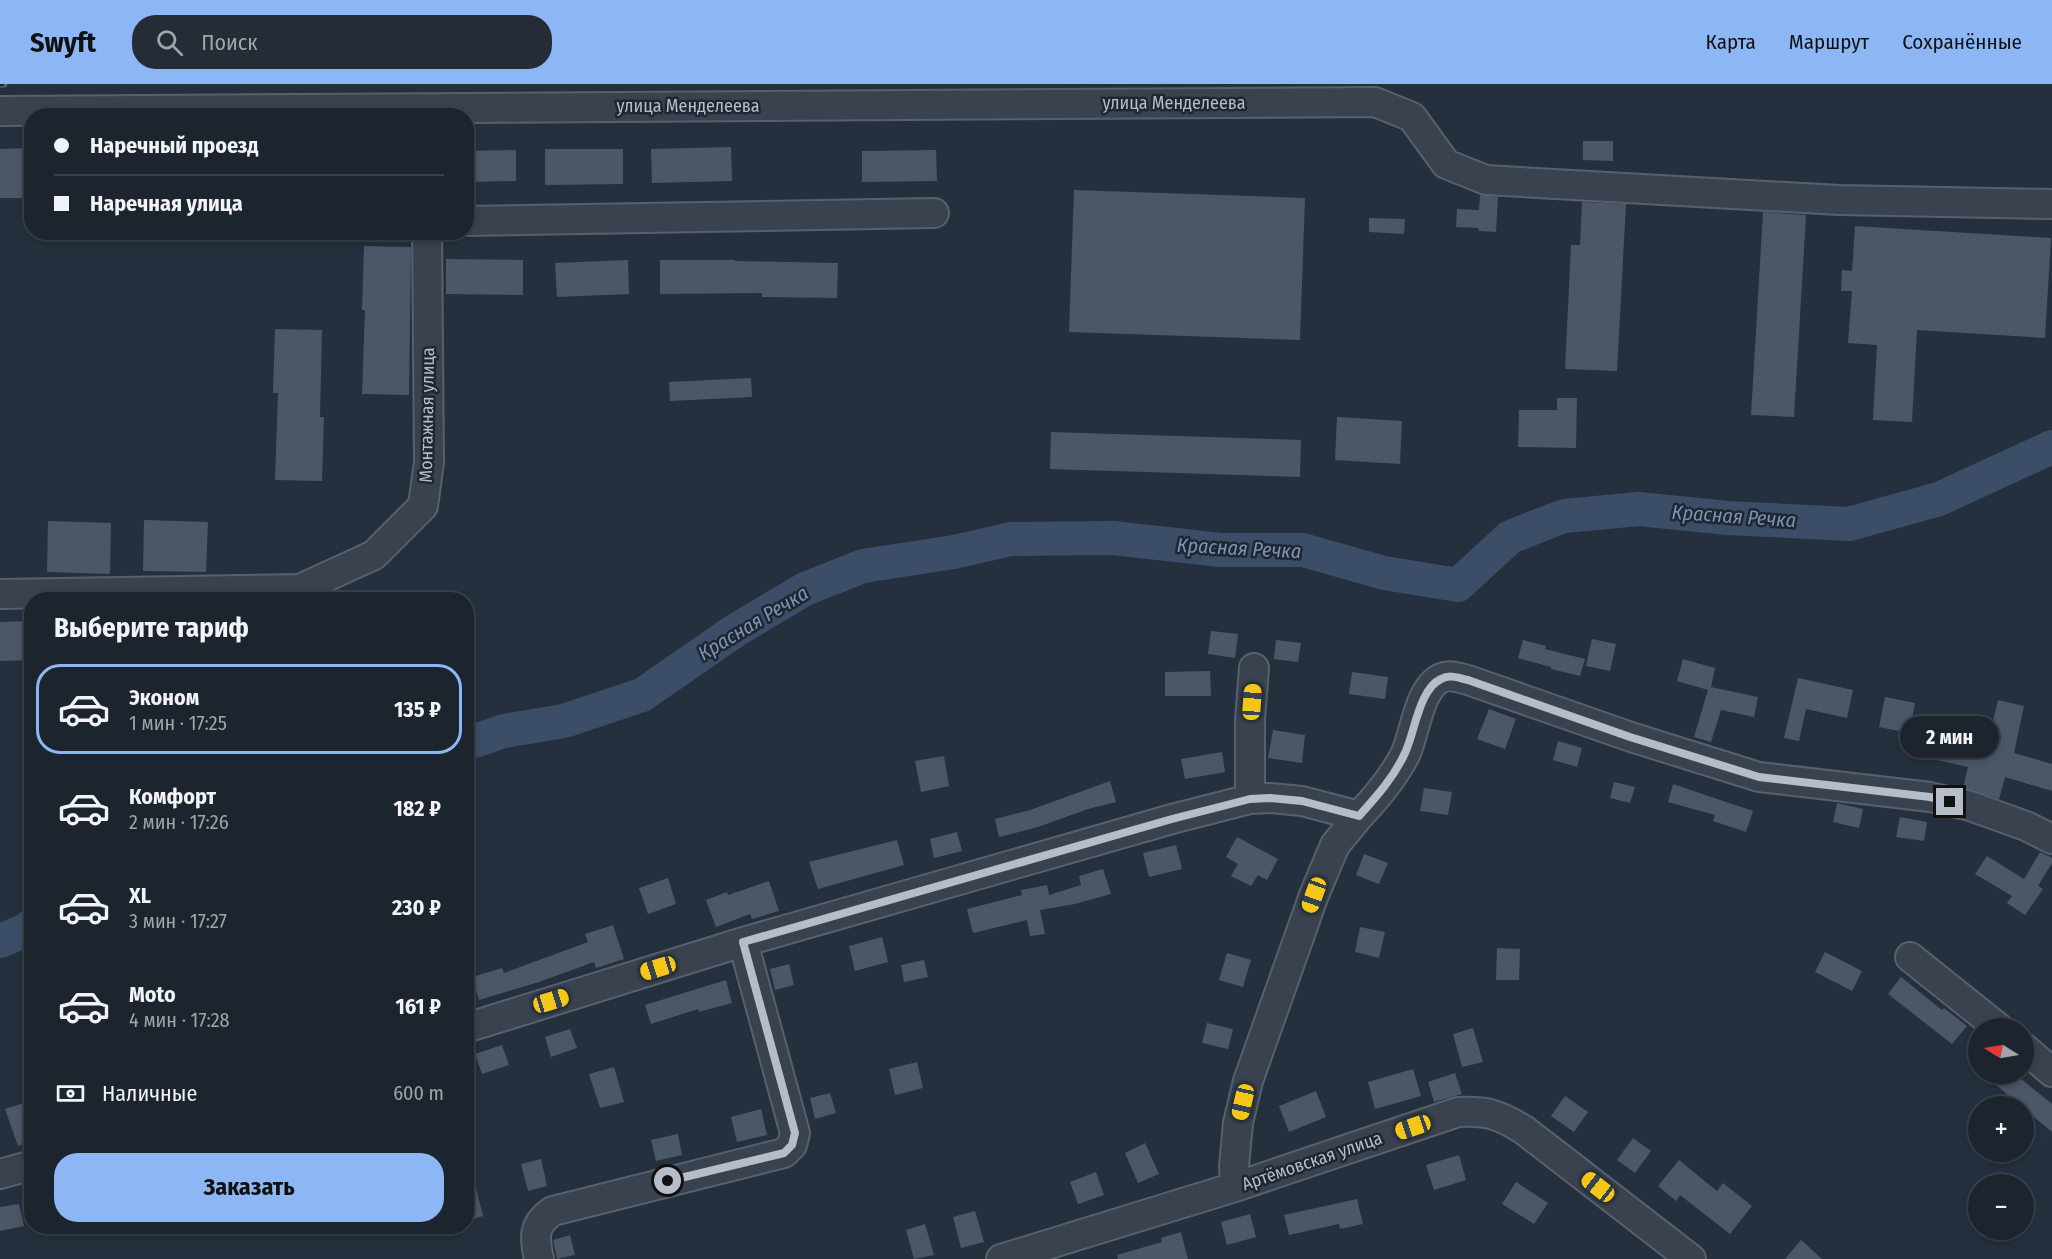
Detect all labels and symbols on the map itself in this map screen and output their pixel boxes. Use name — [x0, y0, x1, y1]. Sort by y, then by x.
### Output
street label: улица Менделеева — [1102, 92, 1246, 114]
street label: улица Менделеева — [616, 95, 760, 117]
street label: Монтажная улица — [415, 347, 439, 483]
water label: Красная Речка — [1671, 500, 1797, 532]
water label: Красная Речка — [1176, 533, 1302, 563]
water label: Красная Речка — [693, 581, 813, 665]
car — [1242, 683, 1262, 721]
callout: 2 мин — [1900, 715, 2000, 757]
route end — [1936, 788, 1963, 815]
car — [1299, 875, 1329, 915]
car — [638, 954, 678, 982]
car — [531, 987, 571, 1015]
north arrow — [1968, 1018, 2034, 1084]
car — [1230, 1082, 1256, 1122]
car — [1393, 1113, 1433, 1141]
street label: Артёмовская улица — [1239, 1127, 1385, 1195]
route start — [654, 1167, 681, 1194]
car — [1578, 1169, 1618, 1205]

